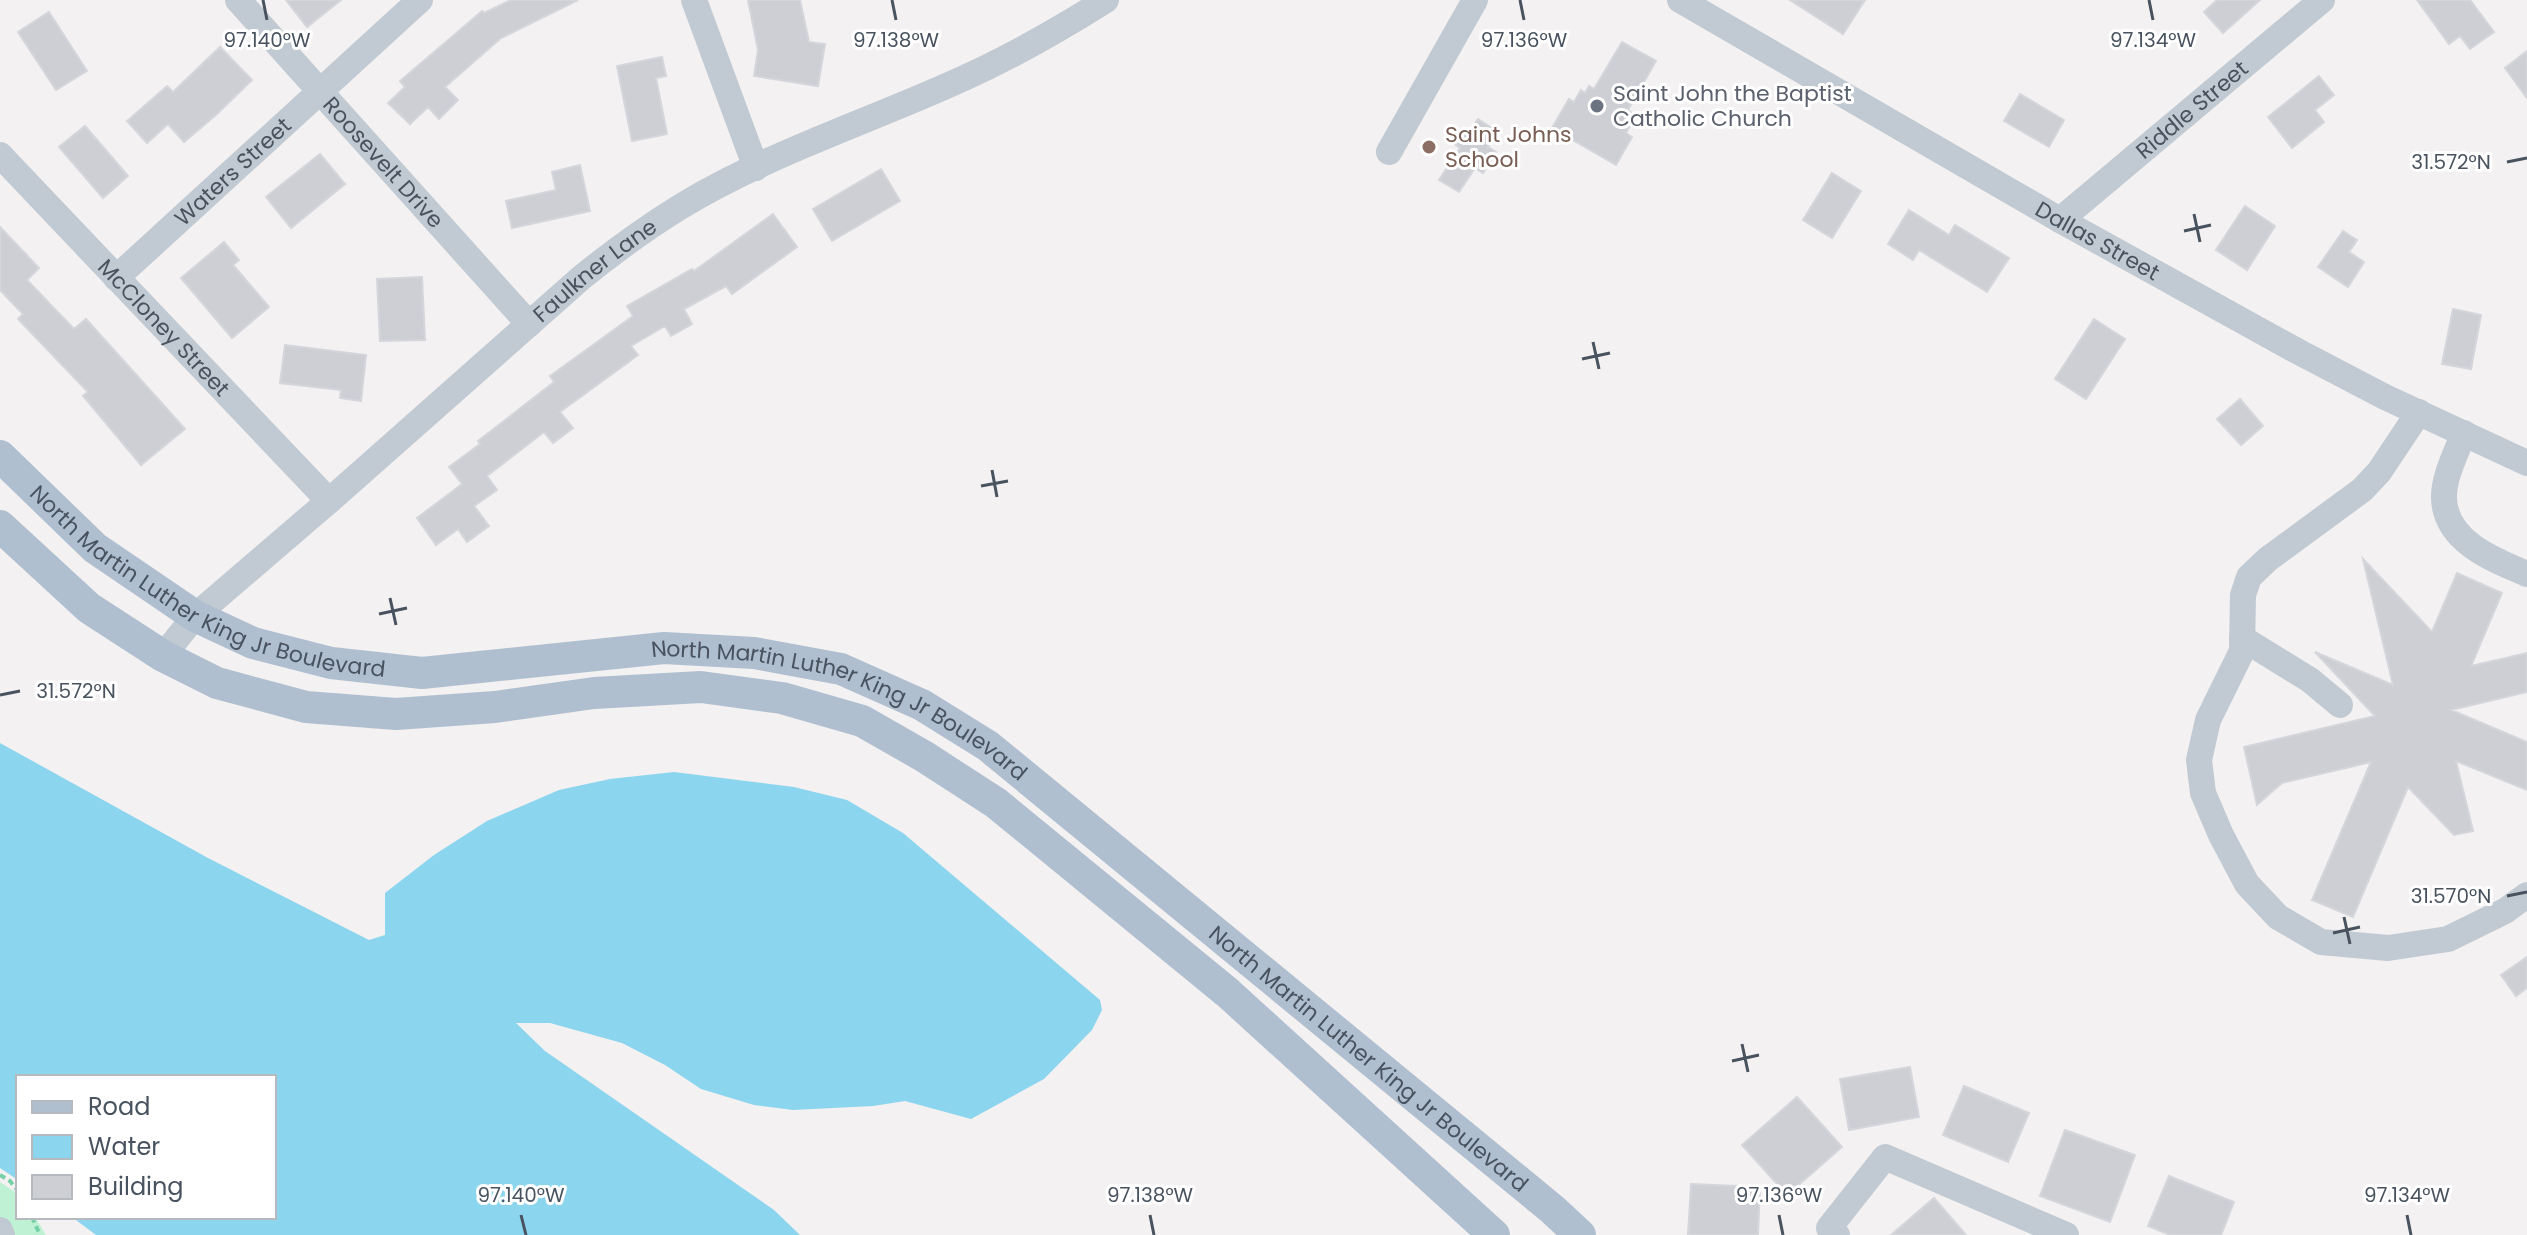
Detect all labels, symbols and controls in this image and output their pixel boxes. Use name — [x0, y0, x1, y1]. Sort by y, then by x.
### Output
text: 97.140°W — [224, 26, 311, 54]
text: 97.138°W — [853, 26, 940, 54]
text: 97.136°W — [1481, 26, 1568, 54]
text: 97.134°W — [2110, 26, 2197, 54]
street label: Riddle Street — [2129, 53, 2255, 166]
place label: Saint John the Baptist Catholic Church — [1613, 78, 1852, 134]
street label: Roosevelt Drive — [316, 90, 451, 235]
marker: Saint John the Baptist Catholic Church — [1588, 97, 1606, 115]
street label: Waters Street — [168, 110, 298, 233]
place label: Saint Johns School — [1445, 119, 1572, 175]
marker: Saint Johns School — [1420, 138, 1438, 156]
text: 31.572°N — [2411, 148, 2491, 176]
street label: Dallas Street — [2030, 194, 2165, 288]
street label: Faulkner Lane — [526, 211, 663, 329]
street label: McCloney Street — [91, 252, 237, 403]
street label: North Martin Luther King Jr Boulevard — [23, 478, 387, 684]
street label: North Martin Luther King Jr Boulevard — [649, 632, 1034, 788]
text: 31.572°N — [36, 677, 116, 705]
text: 31.570°N — [2411, 882, 2491, 910]
street label: North Martin Luther King Jr Boulevard — [1202, 918, 1535, 1199]
legend — [16, 1075, 276, 1219]
text: Road — [88, 1090, 150, 1123]
text: Water — [88, 1130, 160, 1163]
text: Building — [88, 1170, 184, 1203]
text: 97.140°W — [478, 1181, 565, 1209]
text: 97.138°W — [1107, 1181, 1194, 1209]
text: 97.136°W — [1736, 1181, 1823, 1209]
text: 97.134°W — [2364, 1181, 2451, 1209]

